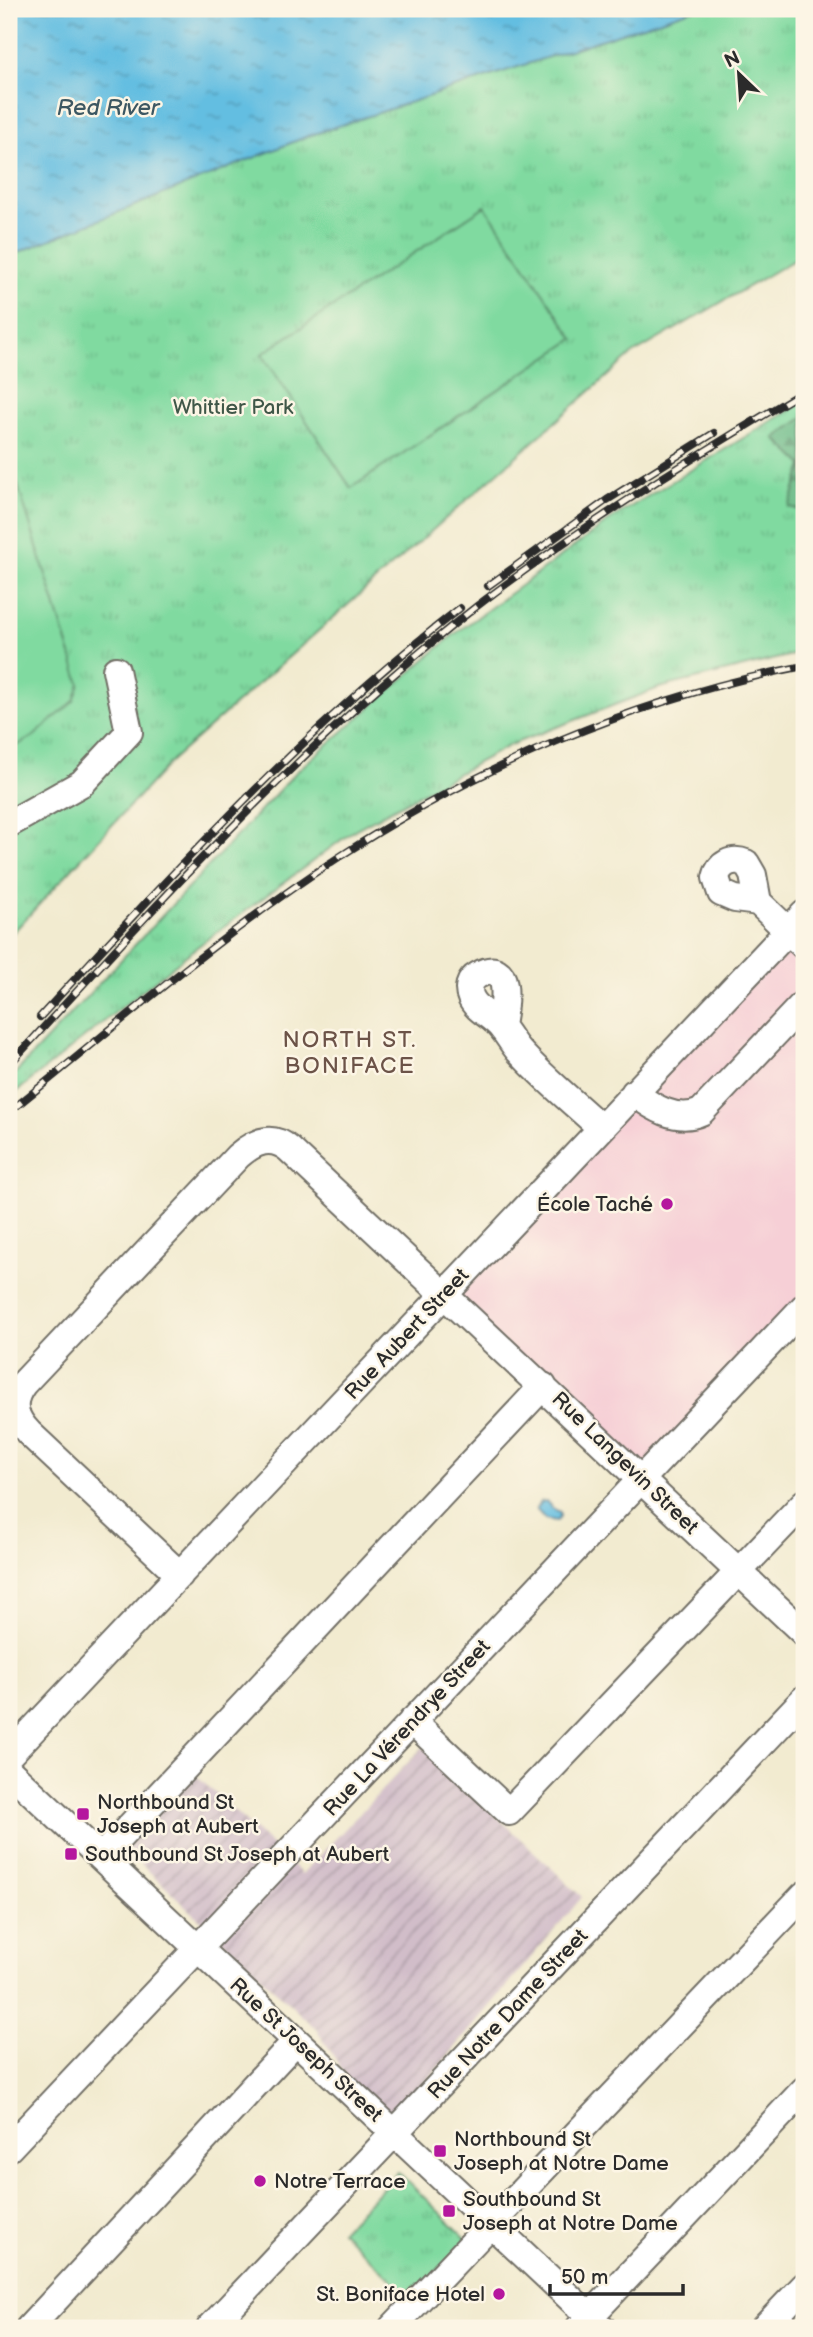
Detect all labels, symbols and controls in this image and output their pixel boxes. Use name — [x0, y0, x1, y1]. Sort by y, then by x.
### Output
north arrow — [704, 38, 774, 108]
text: N — [721, 47, 744, 73]
water label: Red River — [57, 94, 161, 122]
park label: Whittier Park — [173, 395, 294, 420]
district label: NORTH ST. BONIFACE — [283, 1026, 417, 1080]
place label: École Taché — [537, 1192, 653, 1217]
marker: École Taché — [659, 1196, 675, 1212]
street label: Rue Aubert Street — [340, 1263, 475, 1405]
street label: Rue Langevin Street — [546, 1387, 704, 1540]
street label: Rue La Vérendrye Street — [318, 1634, 496, 1822]
place label: Northbound St Joseph at Aubert — [97, 1790, 259, 1839]
marker: Northbound St Joseph at Aubert — [75, 1806, 91, 1822]
place label: Southbound St Joseph at Aubert — [85, 1842, 390, 1867]
marker: Southbound St Joseph at Aubert — [63, 1846, 79, 1862]
street label: Rue Notre Dame Street — [423, 1923, 594, 2104]
street label: Rue St Joseph Street — [224, 1973, 388, 2128]
place label: Northbound St Joseph at Notre Dame — [454, 2127, 669, 2176]
marker: Northbound St Joseph at Notre Dame — [432, 2143, 448, 2159]
place label: Notre Terrace — [274, 2169, 406, 2194]
marker: Notre Terrace — [252, 2173, 268, 2189]
place label: Southbound St Joseph at Notre Dame — [463, 2187, 678, 2236]
marker: Southbound St Joseph at Notre Dame — [441, 2203, 457, 2219]
scale bar — [550, 2253, 684, 2297]
text: 50 m — [561, 2265, 608, 2290]
place label: St. Boniface Hotel — [316, 2282, 485, 2307]
marker: St. Boniface Hotel — [491, 2286, 507, 2302]

